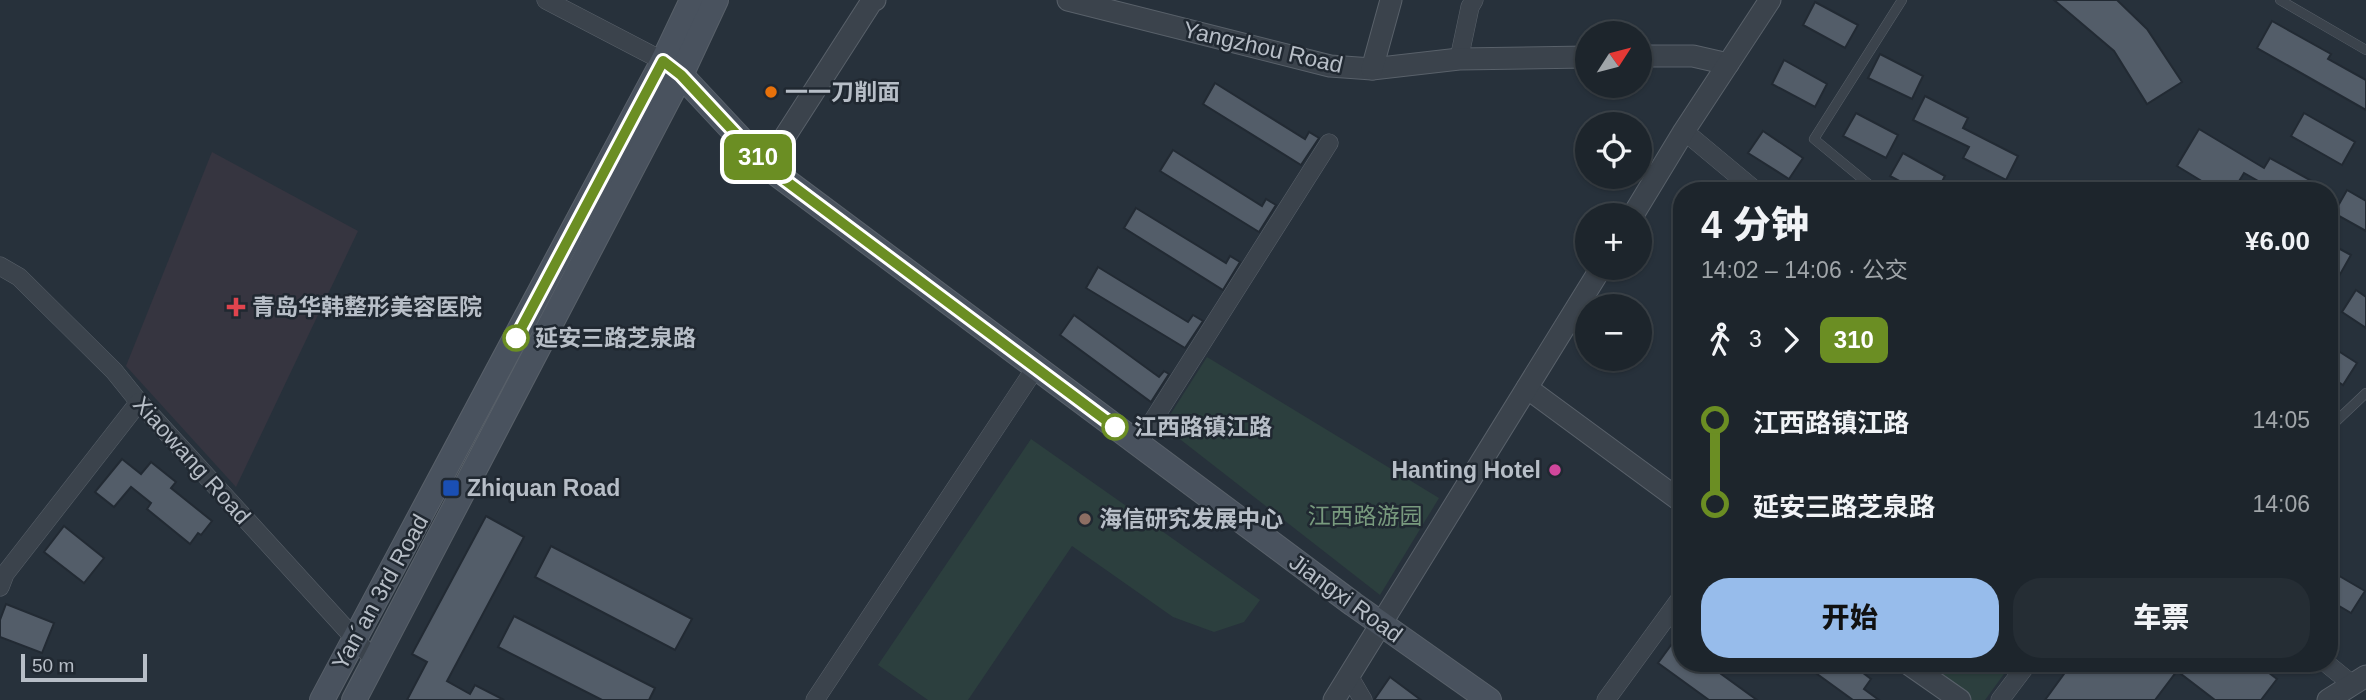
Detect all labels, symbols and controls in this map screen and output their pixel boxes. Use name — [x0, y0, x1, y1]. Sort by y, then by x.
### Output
street label: Yangzhou Road — [1181, 16, 1345, 78]
north arrow — [1575, 21, 1652, 98]
map controls — [1575, 21, 1652, 371]
place label: 一一刀削面 — [785, 79, 900, 105]
marker: 一一刀削面 — [763, 84, 779, 100]
button: locate — [1575, 112, 1652, 189]
line badge: 310 — [718, 134, 798, 180]
text: 310 — [738, 143, 778, 170]
button: + — [1575, 203, 1652, 280]
text: 4 分钟 — [1701, 204, 1809, 246]
text: ¥6.00 — [2245, 226, 2310, 256]
text: 14:02 – 14:06 · 公交 — [1701, 257, 1908, 283]
place label: 青岛华韩整形美容医院 — [252, 294, 482, 320]
button: − — [1575, 294, 1652, 371]
marker: 青岛华韩整形美容医院 — [226, 297, 246, 317]
icon: walk — [1701, 321, 1739, 359]
icon: forward — [1772, 321, 1810, 359]
marker: 延安三路芝泉路 — [503, 325, 529, 351]
place label: 延安三路芝泉路 — [535, 325, 696, 351]
text: 3 — [1749, 326, 1762, 352]
text: 310 — [1834, 326, 1874, 353]
street label: Xiaowang Road — [128, 391, 256, 529]
text: 14:05 — [2252, 407, 2310, 433]
text: 江西路镇江路 — [1753, 408, 1909, 438]
marker: 江西路镇江路 — [1102, 414, 1128, 440]
place label: 江西路镇江路 — [1134, 414, 1272, 440]
place label: Hanting Hotel — [1392, 457, 1541, 483]
marker: Hanting Hotel — [1547, 462, 1563, 478]
place label: Zhiquan Road — [467, 475, 620, 501]
marker: Zhiquan Road — [441, 478, 461, 498]
text: 14:06 — [2252, 491, 2310, 517]
text: 延安三路芝泉路 — [1753, 492, 1935, 522]
park label: 江西路游园 — [1308, 503, 1423, 529]
place label: 海信研究发展中心 — [1099, 506, 1283, 532]
street label: Yan´an 3rd Road — [327, 510, 433, 674]
marker: 海信研究发展中心 — [1077, 511, 1093, 527]
street label: Jiangxi Road — [1285, 548, 1407, 648]
button: 开始 — [1701, 578, 1999, 658]
button: 车票 — [2013, 578, 2310, 658]
scale bar — [21, 651, 147, 683]
text: 50 m — [32, 655, 74, 676]

